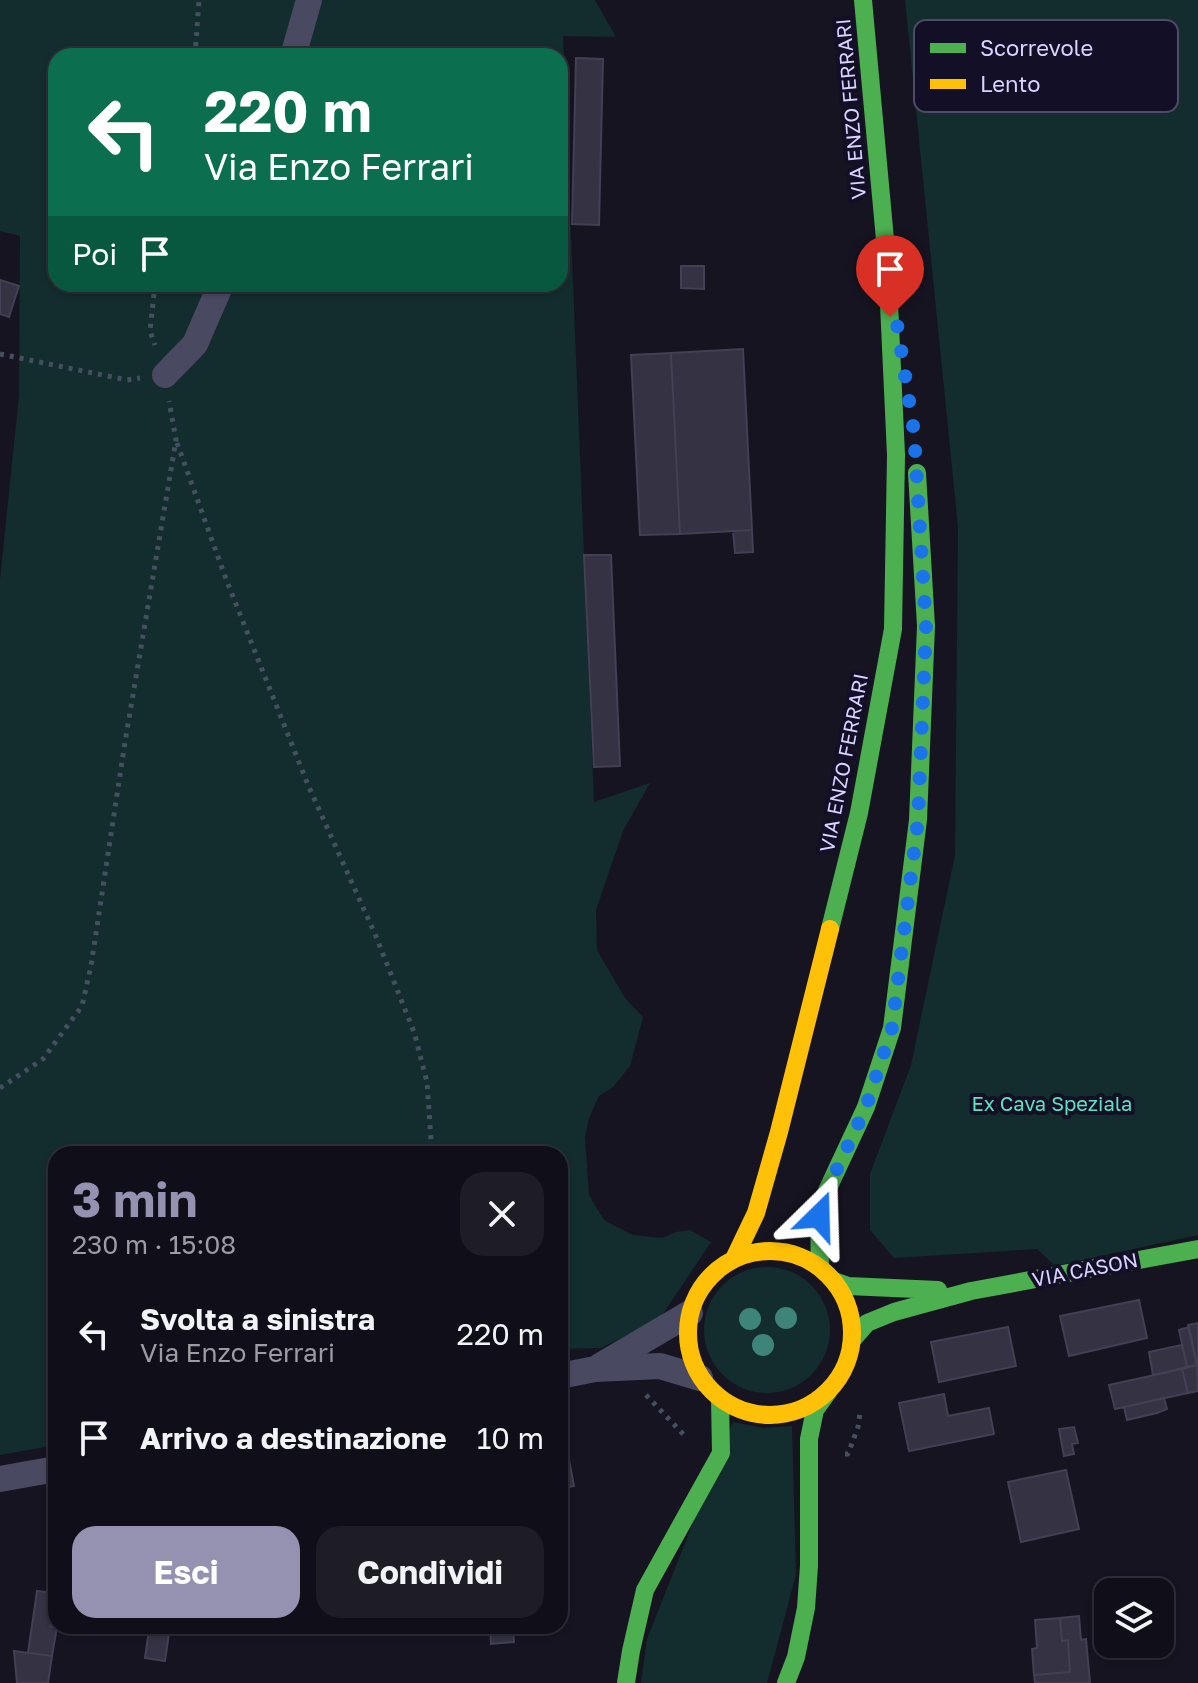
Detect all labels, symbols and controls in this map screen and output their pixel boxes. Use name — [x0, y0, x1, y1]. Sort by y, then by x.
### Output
street label: VIA ENZO FERRARI — [830, 18, 870, 201]
legend — [914, 20, 1178, 112]
text: Scorrevole — [980, 34, 1093, 61]
text: Lento — [980, 70, 1040, 97]
text: 220 m — [204, 77, 372, 144]
icon: left — [72, 80, 176, 184]
text: Via Enzo Ferrari — [204, 145, 474, 188]
icon: arrive — [133, 232, 177, 276]
pin — [856, 235, 924, 317]
text: Poi — [72, 236, 117, 272]
icon: arrive — [868, 247, 912, 291]
street label: VIA ENZO FERRARI — [814, 671, 872, 854]
park label: Ex Cava Speziala — [972, 1091, 1132, 1115]
text: 3 min — [72, 1170, 197, 1228]
button: close — [460, 1172, 544, 1256]
position arrow — [777, 1174, 861, 1258]
text: 230 m · 15:08 — [72, 1229, 236, 1260]
street label: VIA CASON — [1030, 1247, 1140, 1291]
text: Svolta a sinistra — [140, 1301, 375, 1337]
icon: left — [72, 1312, 116, 1356]
text: 220 m — [457, 1316, 544, 1352]
text: Via Enzo Ferrari — [140, 1337, 335, 1368]
icon: arrive — [72, 1416, 116, 1460]
text: Arrivo a destinazione — [140, 1420, 447, 1456]
text: 10 m — [477, 1420, 544, 1456]
button: Esci — [72, 1526, 300, 1618]
button: Condividi — [316, 1526, 544, 1618]
map controls — [1094, 1578, 1174, 1658]
button: layers — [1094, 1578, 1174, 1658]

